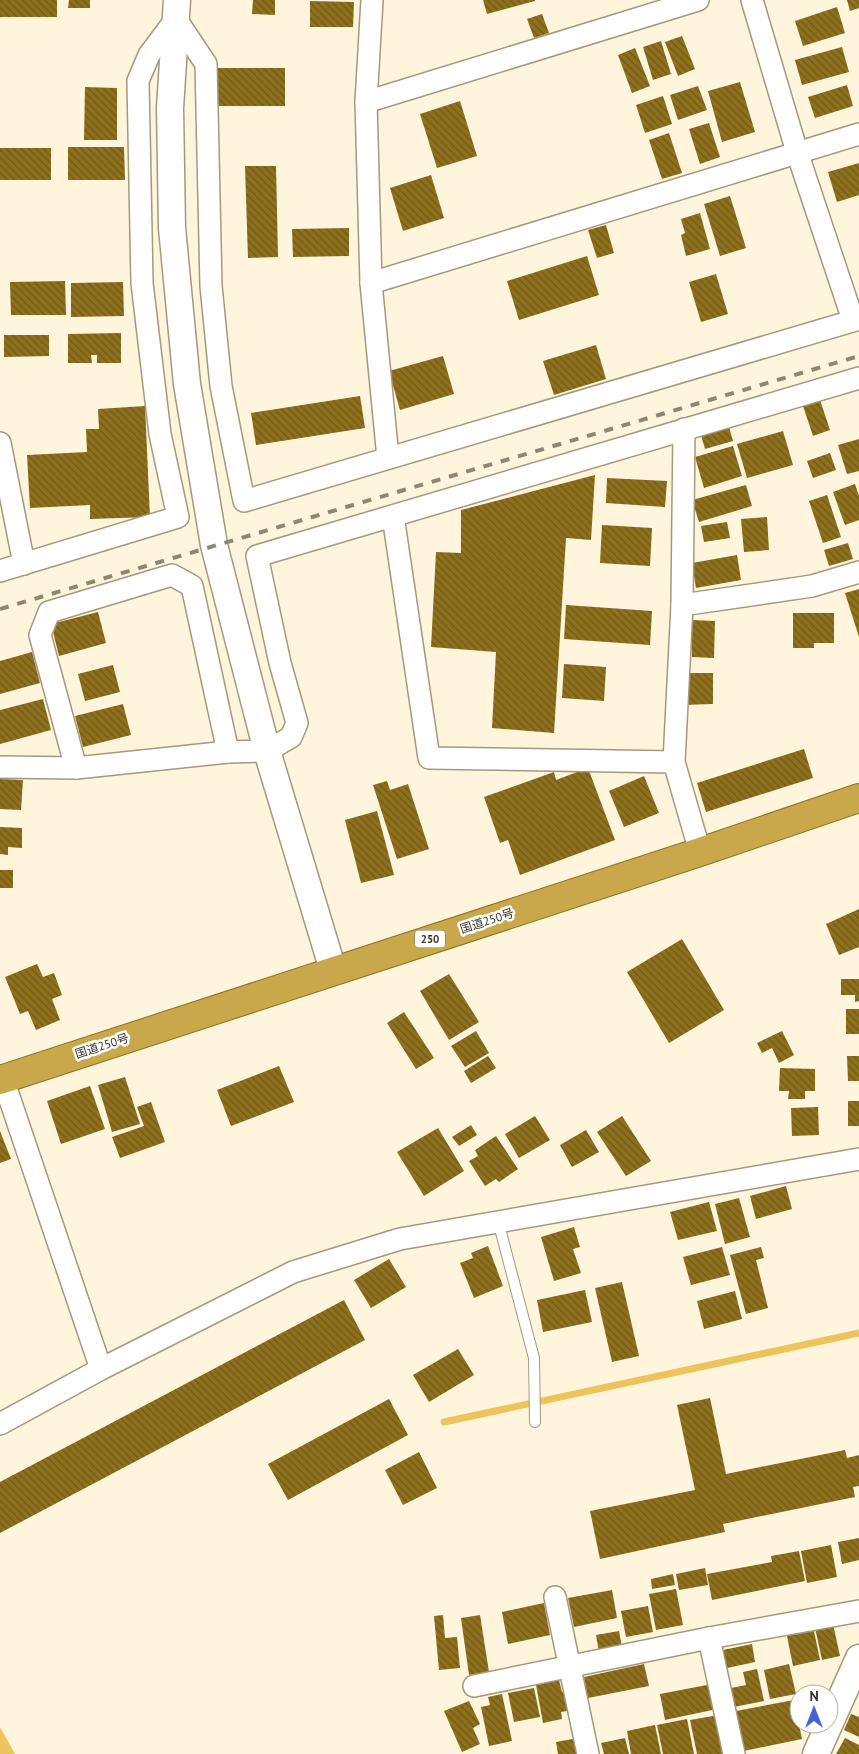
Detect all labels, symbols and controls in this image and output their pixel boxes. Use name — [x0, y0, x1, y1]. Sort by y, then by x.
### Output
street label: 国道250号 — [458, 905, 516, 936]
road number: 250 — [415, 931, 445, 948]
street label: 国道250号 — [73, 1030, 131, 1061]
north arrow — [789, 1684, 839, 1734]
text: N — [809, 1687, 819, 1705]

